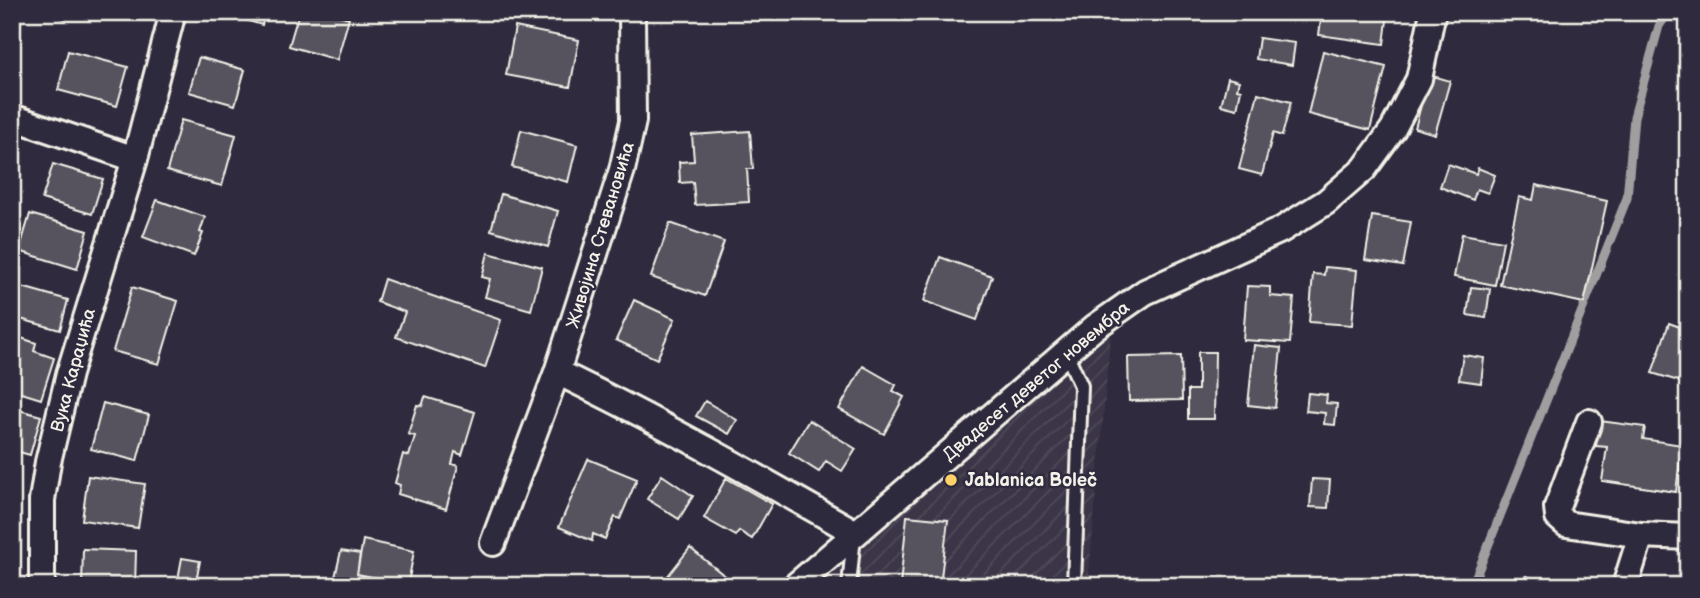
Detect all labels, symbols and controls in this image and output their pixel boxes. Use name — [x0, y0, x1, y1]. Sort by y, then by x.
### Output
street label: Живојина Стевановића — [562, 139, 639, 331]
street label: Двадесет деветог новембра — [939, 297, 1134, 466]
street label: Вука Караџића — [47, 306, 100, 434]
place label: Jablanica Boleč — [965, 470, 1097, 491]
marker: Jablanica Boleč — [943, 472, 959, 488]

